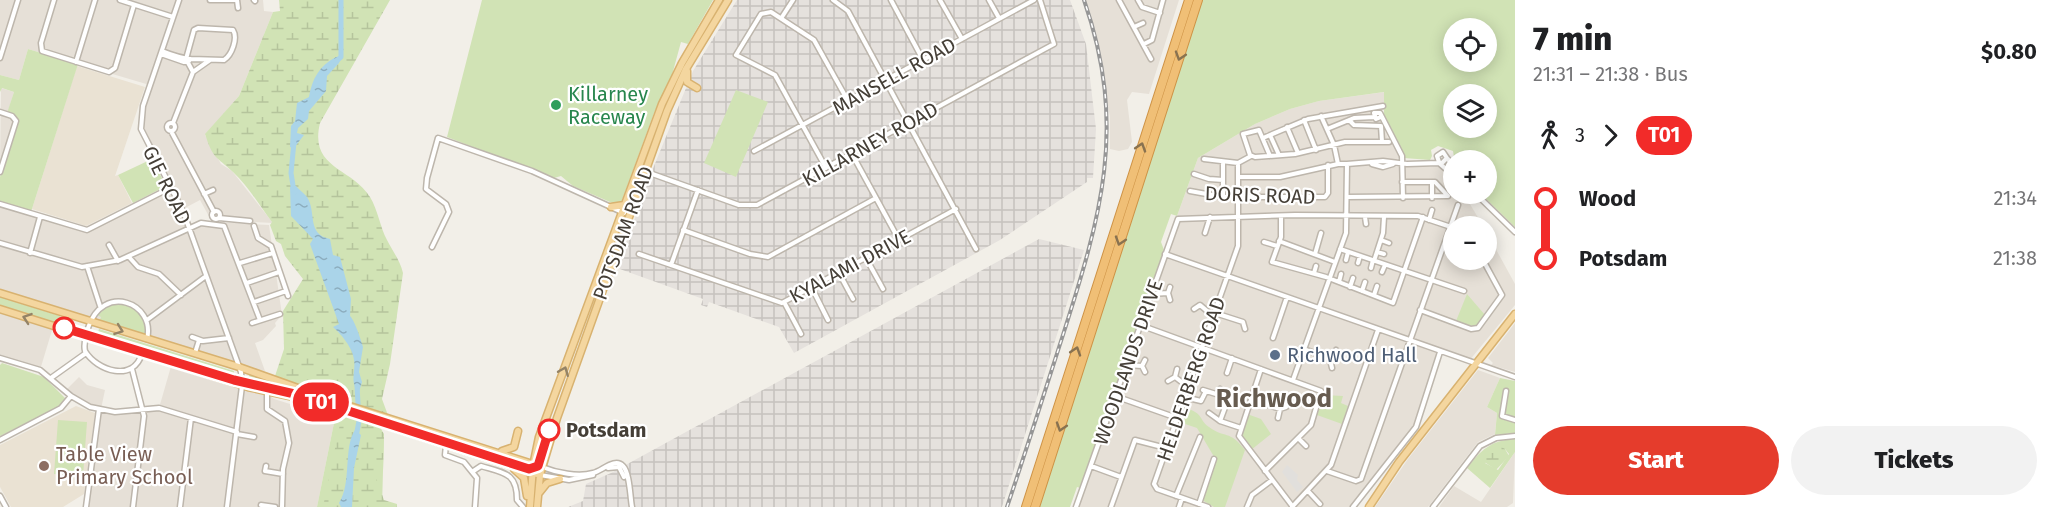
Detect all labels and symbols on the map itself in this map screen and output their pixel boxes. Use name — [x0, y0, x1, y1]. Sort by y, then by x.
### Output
street label: MANSELL ROAD — [828, 32, 960, 120]
one-way arrow — [1175, 50, 1187, 61]
place label: Killarney Raceway — [568, 82, 648, 129]
street label: KILLARNEY ROAD — [798, 97, 942, 191]
marker: Killarney Raceway — [549, 98, 563, 112]
street label: GIE ROAD — [138, 142, 196, 228]
one-way arrow — [1134, 142, 1147, 153]
street label: POTSDAM ROAD — [588, 163, 658, 303]
street label: DORIS ROAD — [1204, 181, 1316, 209]
street label: KYALAMI DRIVE — [785, 224, 915, 308]
one-way arrow — [1115, 235, 1128, 246]
street label: WOODLANDS DRIVE — [1088, 276, 1168, 448]
street label: HELDERBERG ROAD — [1152, 294, 1230, 464]
one-way arrow — [22, 312, 33, 325]
unlabelled marker — [53, 317, 75, 339]
one-way arrow — [113, 323, 124, 336]
place label: Richwood Hall — [1287, 343, 1417, 367]
one-way arrow — [1069, 346, 1081, 357]
marker: Richwood Hall — [1268, 348, 1282, 362]
one-way arrow — [557, 367, 569, 378]
line badge: T01 — [286, 382, 356, 422]
district label: Richwood — [1216, 383, 1332, 414]
place label: Potsdam — [566, 418, 646, 442]
marker: Potsdam — [538, 419, 560, 441]
one-way arrow — [1056, 421, 1068, 432]
place label: Table View Primary School — [56, 442, 193, 489]
marker: Table View Primary School — [37, 459, 51, 473]

